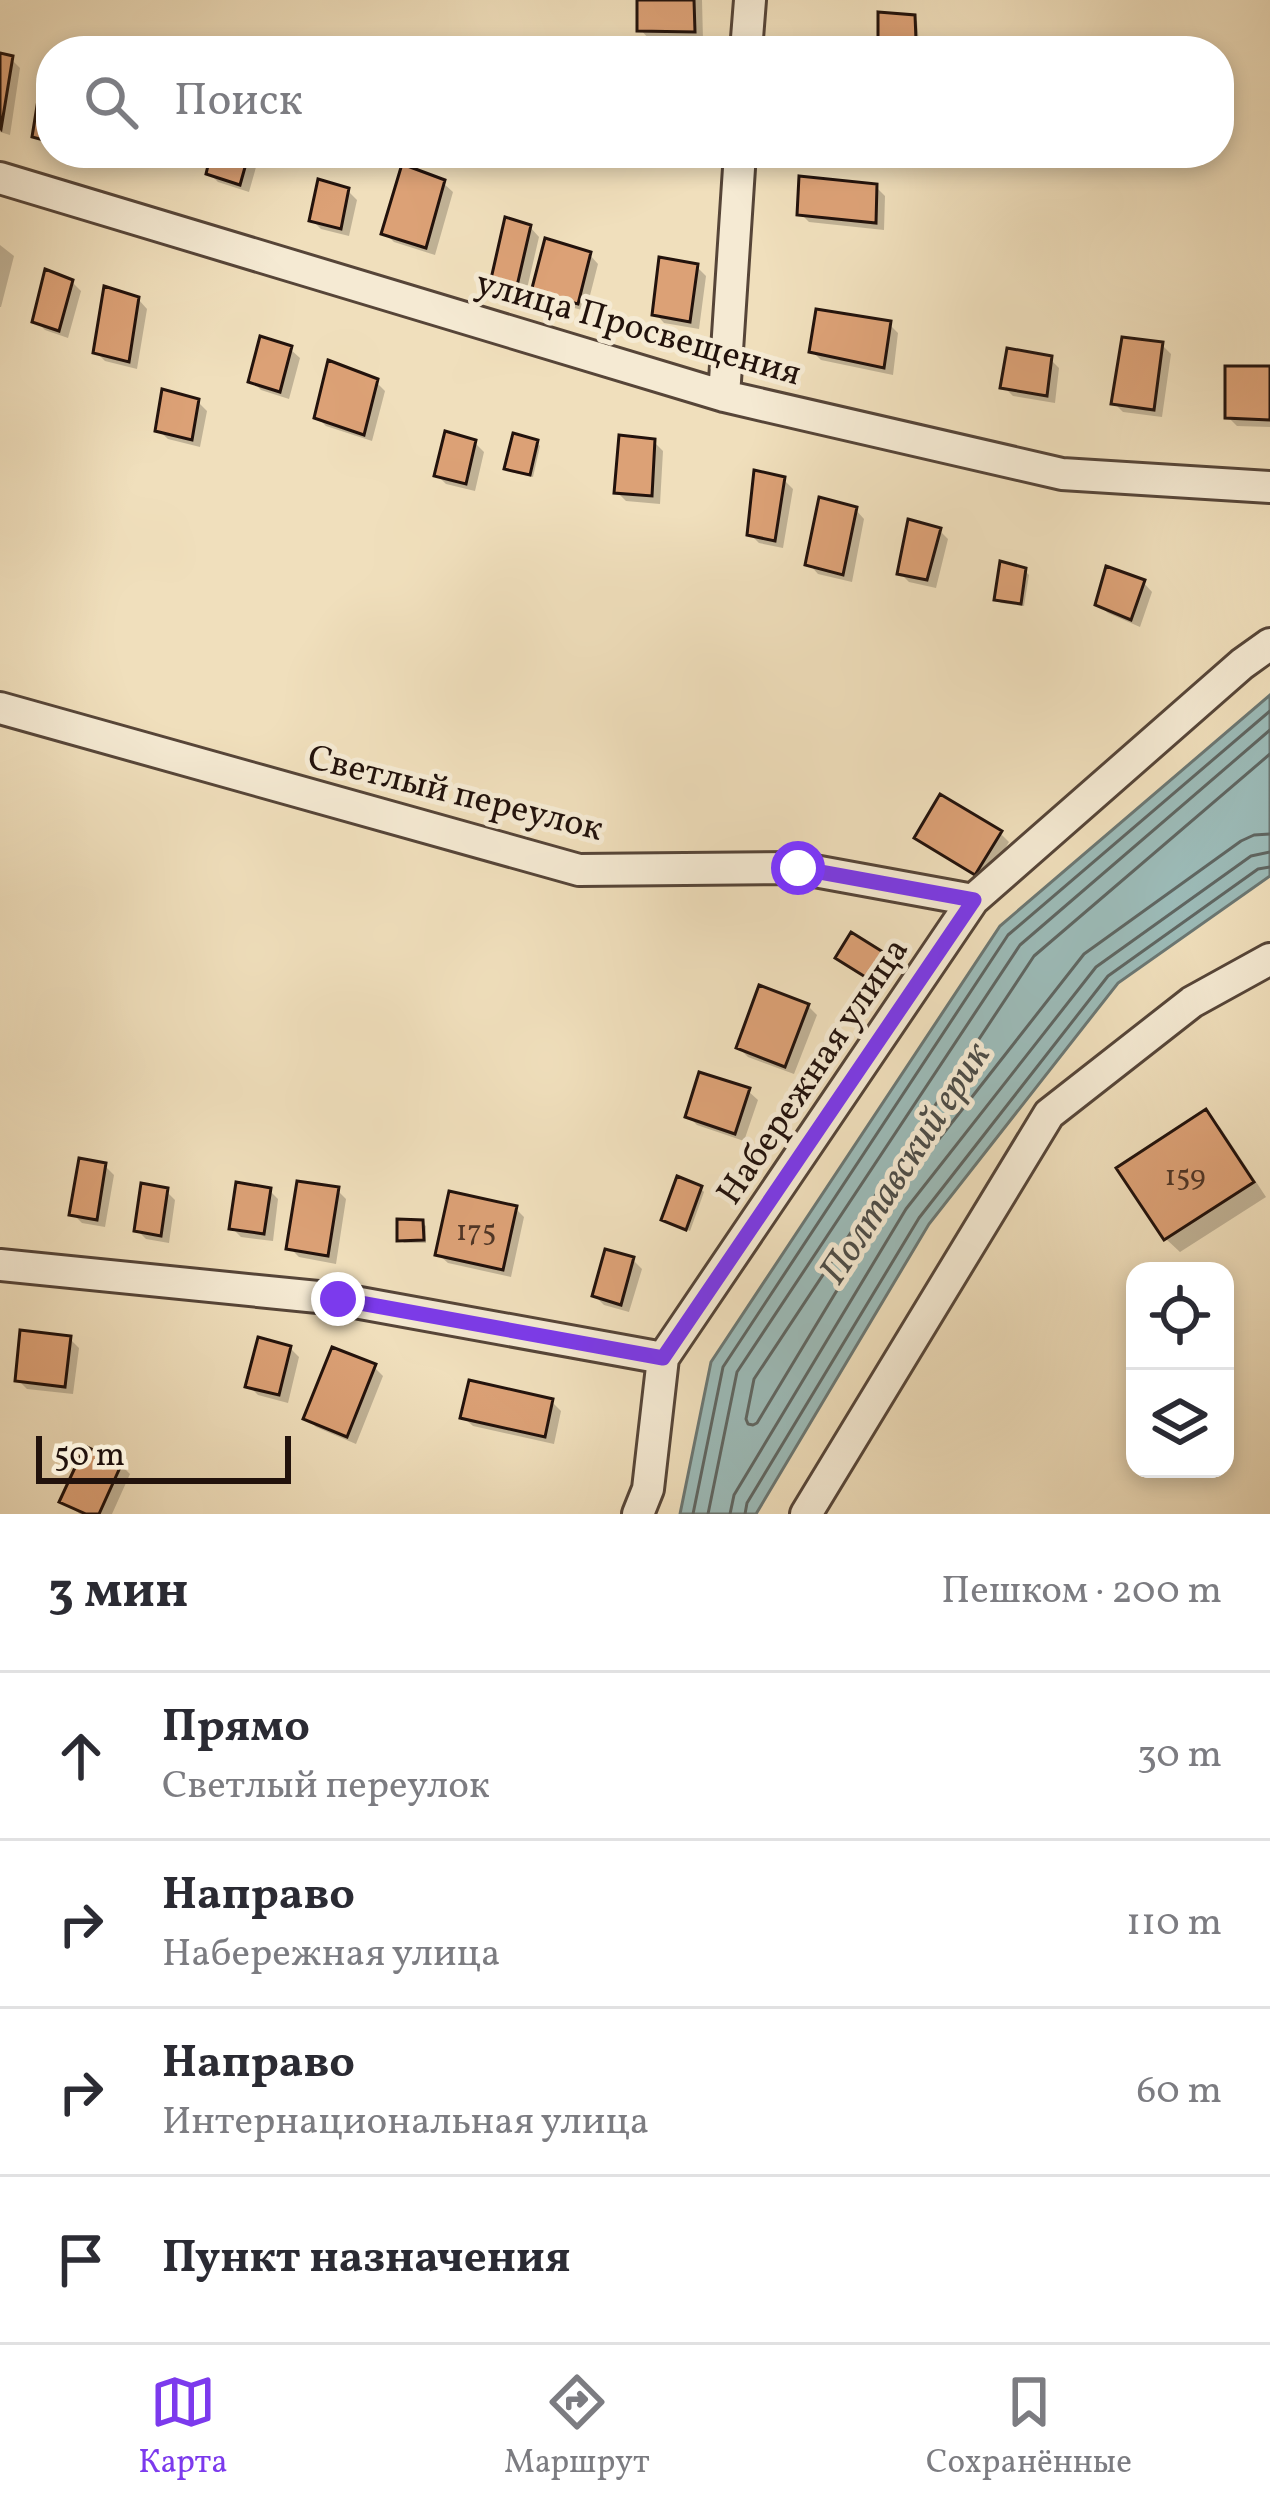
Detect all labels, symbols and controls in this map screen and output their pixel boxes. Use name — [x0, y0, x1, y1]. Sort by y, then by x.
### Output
search box — [36, 36, 1234, 168]
icon: search — [78, 69, 144, 135]
text: Поиск — [174, 71, 303, 134]
street label: улица Просвещения — [469, 259, 806, 400]
street label: Светлый переулок — [302, 734, 608, 856]
route start — [771, 841, 825, 895]
street label: Набережная улица — [706, 929, 922, 1216]
water label: Полтавский ерик — [808, 1032, 1005, 1295]
house number: 159 — [1164, 1156, 1206, 1198]
house number: 175 — [456, 1211, 496, 1253]
map controls — [1126, 1262, 1234, 1478]
button: locate — [1126, 1262, 1234, 1370]
route end — [311, 1272, 365, 1326]
button: layers — [1126, 1370, 1234, 1478]
scale bar — [36, 1430, 291, 1483]
text: 50 m — [54, 1434, 125, 1480]
text: 3 мин — [48, 1557, 188, 1628]
text: Пешком · 200 m — [941, 1565, 1222, 1619]
text: Прямо — [162, 1697, 310, 1760]
icon: ahead — [48, 1723, 114, 1789]
text: 30 m — [1137, 1729, 1222, 1783]
text: Светлый переулок — [162, 1760, 490, 1814]
text: Направо — [162, 1865, 355, 1928]
icon: right — [48, 1891, 114, 1957]
text: 110 m — [1126, 1897, 1222, 1951]
text: Набережная улица — [162, 1928, 500, 1982]
text: Направо — [162, 2033, 355, 2096]
icon: right — [48, 2059, 114, 2125]
text: 60 m — [1137, 2065, 1222, 2119]
text: Интернациональная улица — [162, 2096, 649, 2150]
icon: arrive — [48, 2227, 114, 2293]
text: Пункт назначения — [162, 2228, 571, 2291]
tab: Карта — [138, 2369, 228, 2487]
tab: Маршрут — [504, 2369, 650, 2487]
tab: Сохранённые — [926, 2369, 1132, 2487]

